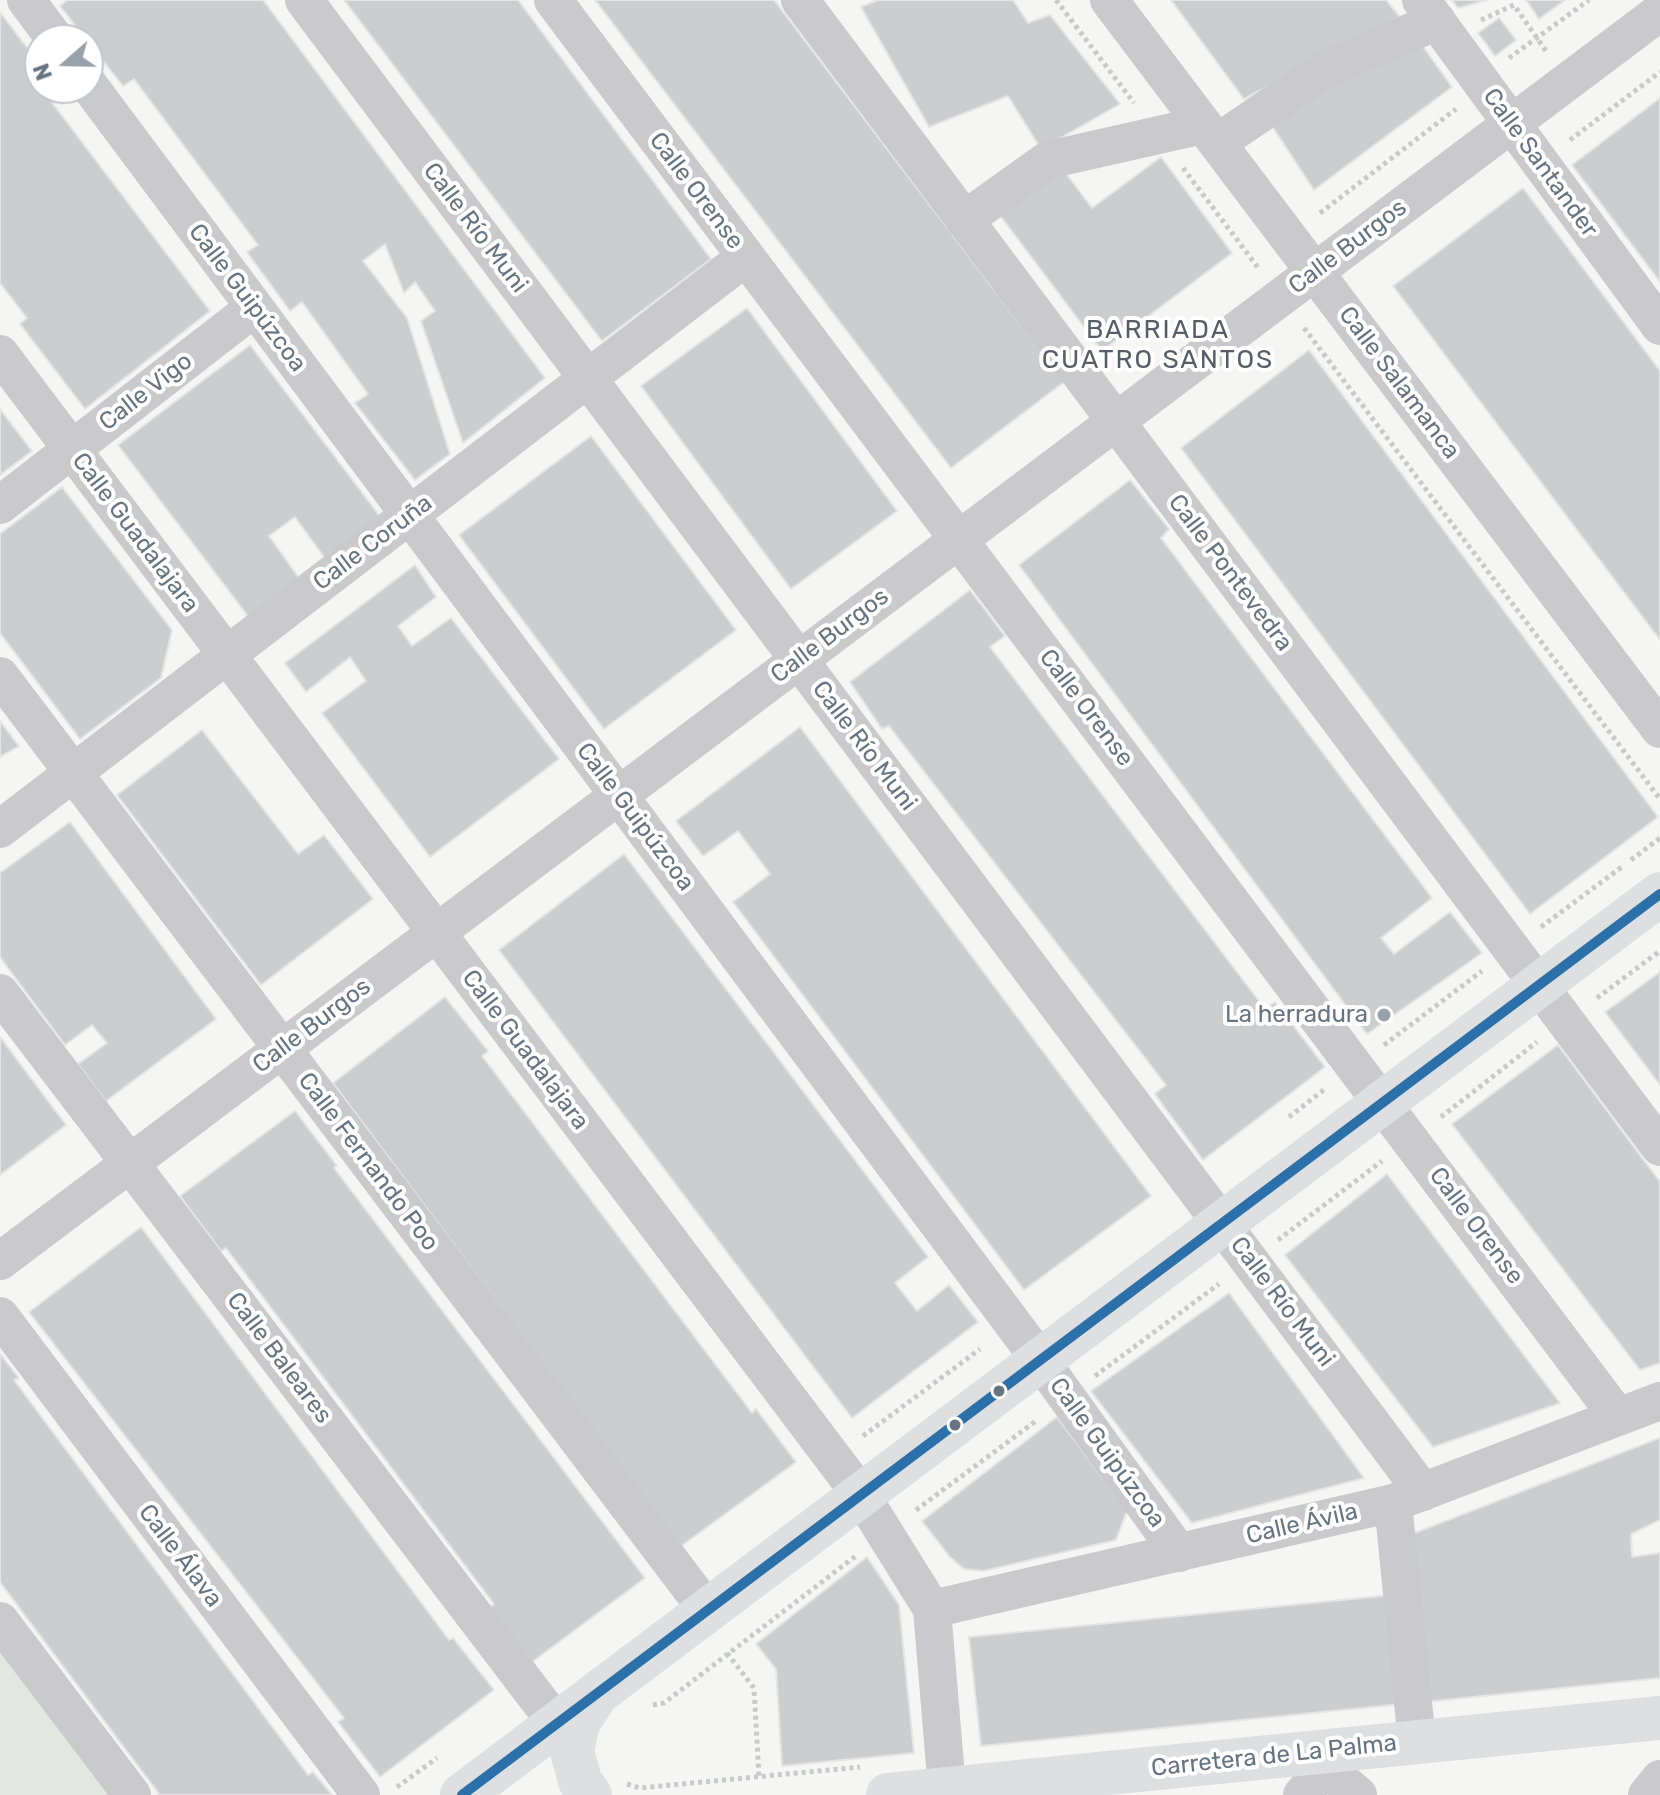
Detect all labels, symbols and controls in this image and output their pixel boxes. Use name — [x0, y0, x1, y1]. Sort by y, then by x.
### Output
north arrow — [24, 24, 104, 104]
text: N — [27, 60, 58, 84]
street label: Calle Santander — [1476, 83, 1604, 243]
street label: Calle Orense — [643, 127, 749, 255]
street label: Calle Río Muni — [417, 157, 533, 299]
street label: Calle Burgos — [1283, 193, 1413, 301]
street label: Calle Guipúzcoa — [182, 218, 312, 378]
street label: Calle Salamanca — [1332, 301, 1466, 465]
district label: BARRIADA CUATRO SANTOS — [1042, 314, 1274, 376]
street label: Calle Vigo — [94, 347, 198, 437]
street label: Calle Guadalajara — [66, 447, 204, 619]
street label: Calle Coruña — [308, 489, 438, 597]
street label: Calle Pontevedra — [1162, 489, 1298, 657]
street label: Calle Burgos — [765, 582, 895, 690]
street label: Calle Orense — [1033, 644, 1139, 772]
street label: Calle Río Muni — [806, 675, 922, 817]
street label: Calle Guipúzcoa — [570, 737, 700, 897]
street label: Calle Guadalajara — [456, 964, 594, 1136]
street label: Calle Burgos — [247, 972, 377, 1080]
place label: La herradura — [1225, 1001, 1368, 1029]
marker: La herradura — [1375, 1006, 1393, 1024]
street label: Calle Fernando Poo — [292, 1067, 444, 1257]
street label: Calle Orense — [1423, 1162, 1529, 1290]
street label: Calle Río Muni — [1224, 1231, 1340, 1373]
street label: Calle Baleares — [220, 1287, 338, 1429]
street label: Calle Guipúzcoa — [1043, 1373, 1171, 1533]
unlabelled marker — [991, 1383, 1007, 1399]
unlabelled marker — [947, 1417, 963, 1433]
street label: Calle Ávila — [1243, 1497, 1361, 1551]
street label: Calle Álava — [132, 1499, 228, 1613]
street label: Carretera de La Palma — [1150, 1729, 1398, 1783]

